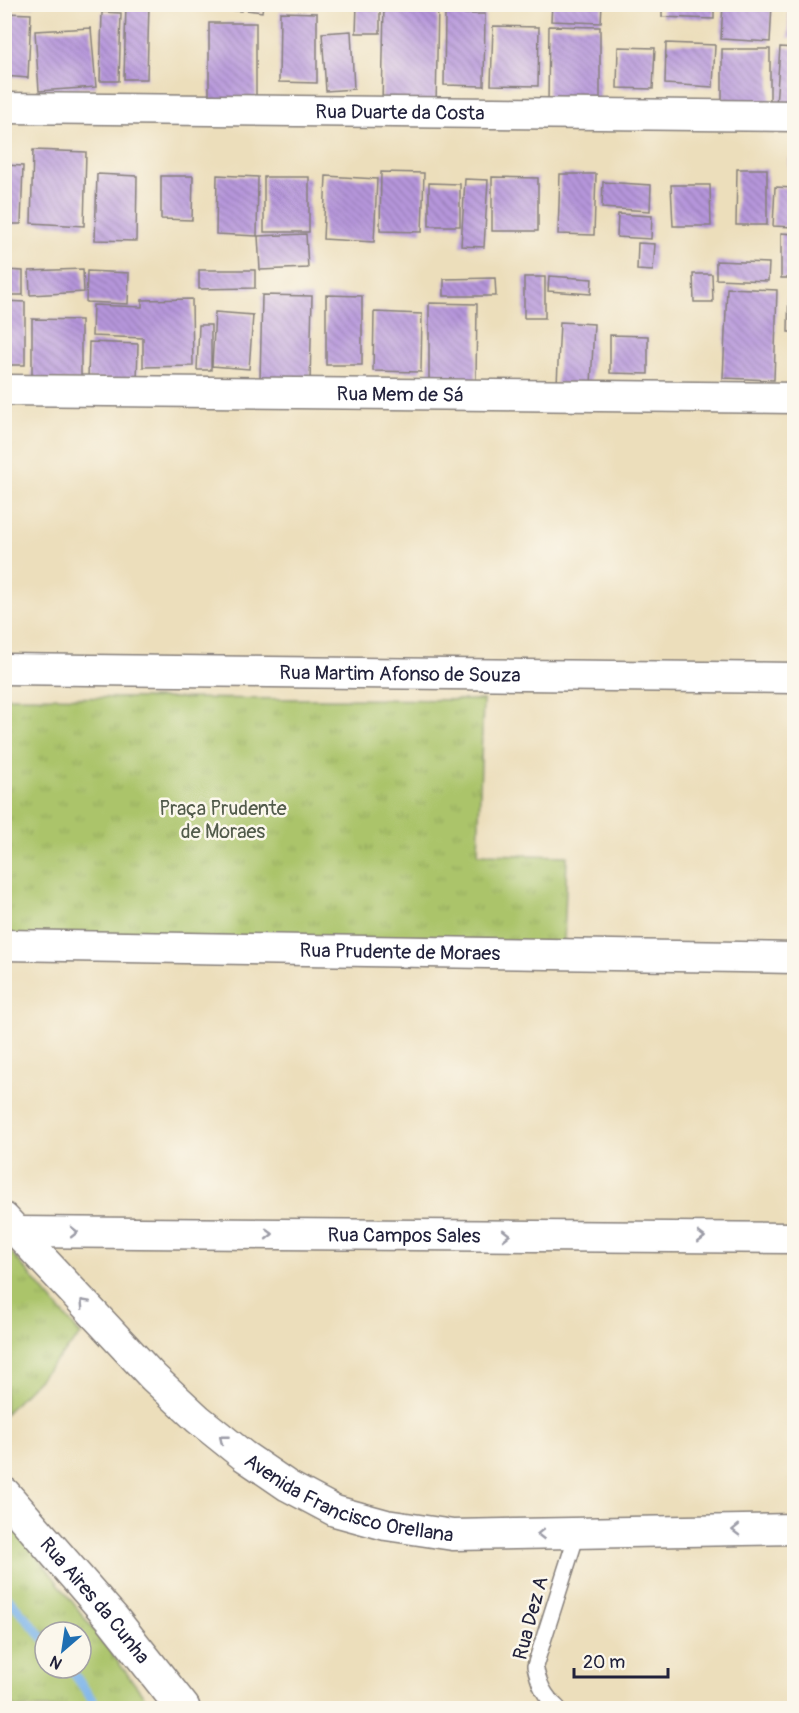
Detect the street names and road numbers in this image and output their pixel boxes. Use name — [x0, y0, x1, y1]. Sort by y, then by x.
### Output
street label: Rua Duarte da Costa — [315, 99, 485, 126]
street label: Rua Mem de Sá — [336, 381, 463, 408]
street label: Rua Martim Afonso de Souza — [279, 660, 521, 688]
street label: Rua Prudente de Moraes — [299, 938, 501, 966]
street label: Rua Campos Sales — [327, 1222, 481, 1249]
street label: Avenida Francisco Orellana — [240, 1448, 455, 1548]
street label: Rua Aires da Cunha — [34, 1532, 155, 1669]
street label: Rua Dez A — [507, 1574, 554, 1663]

